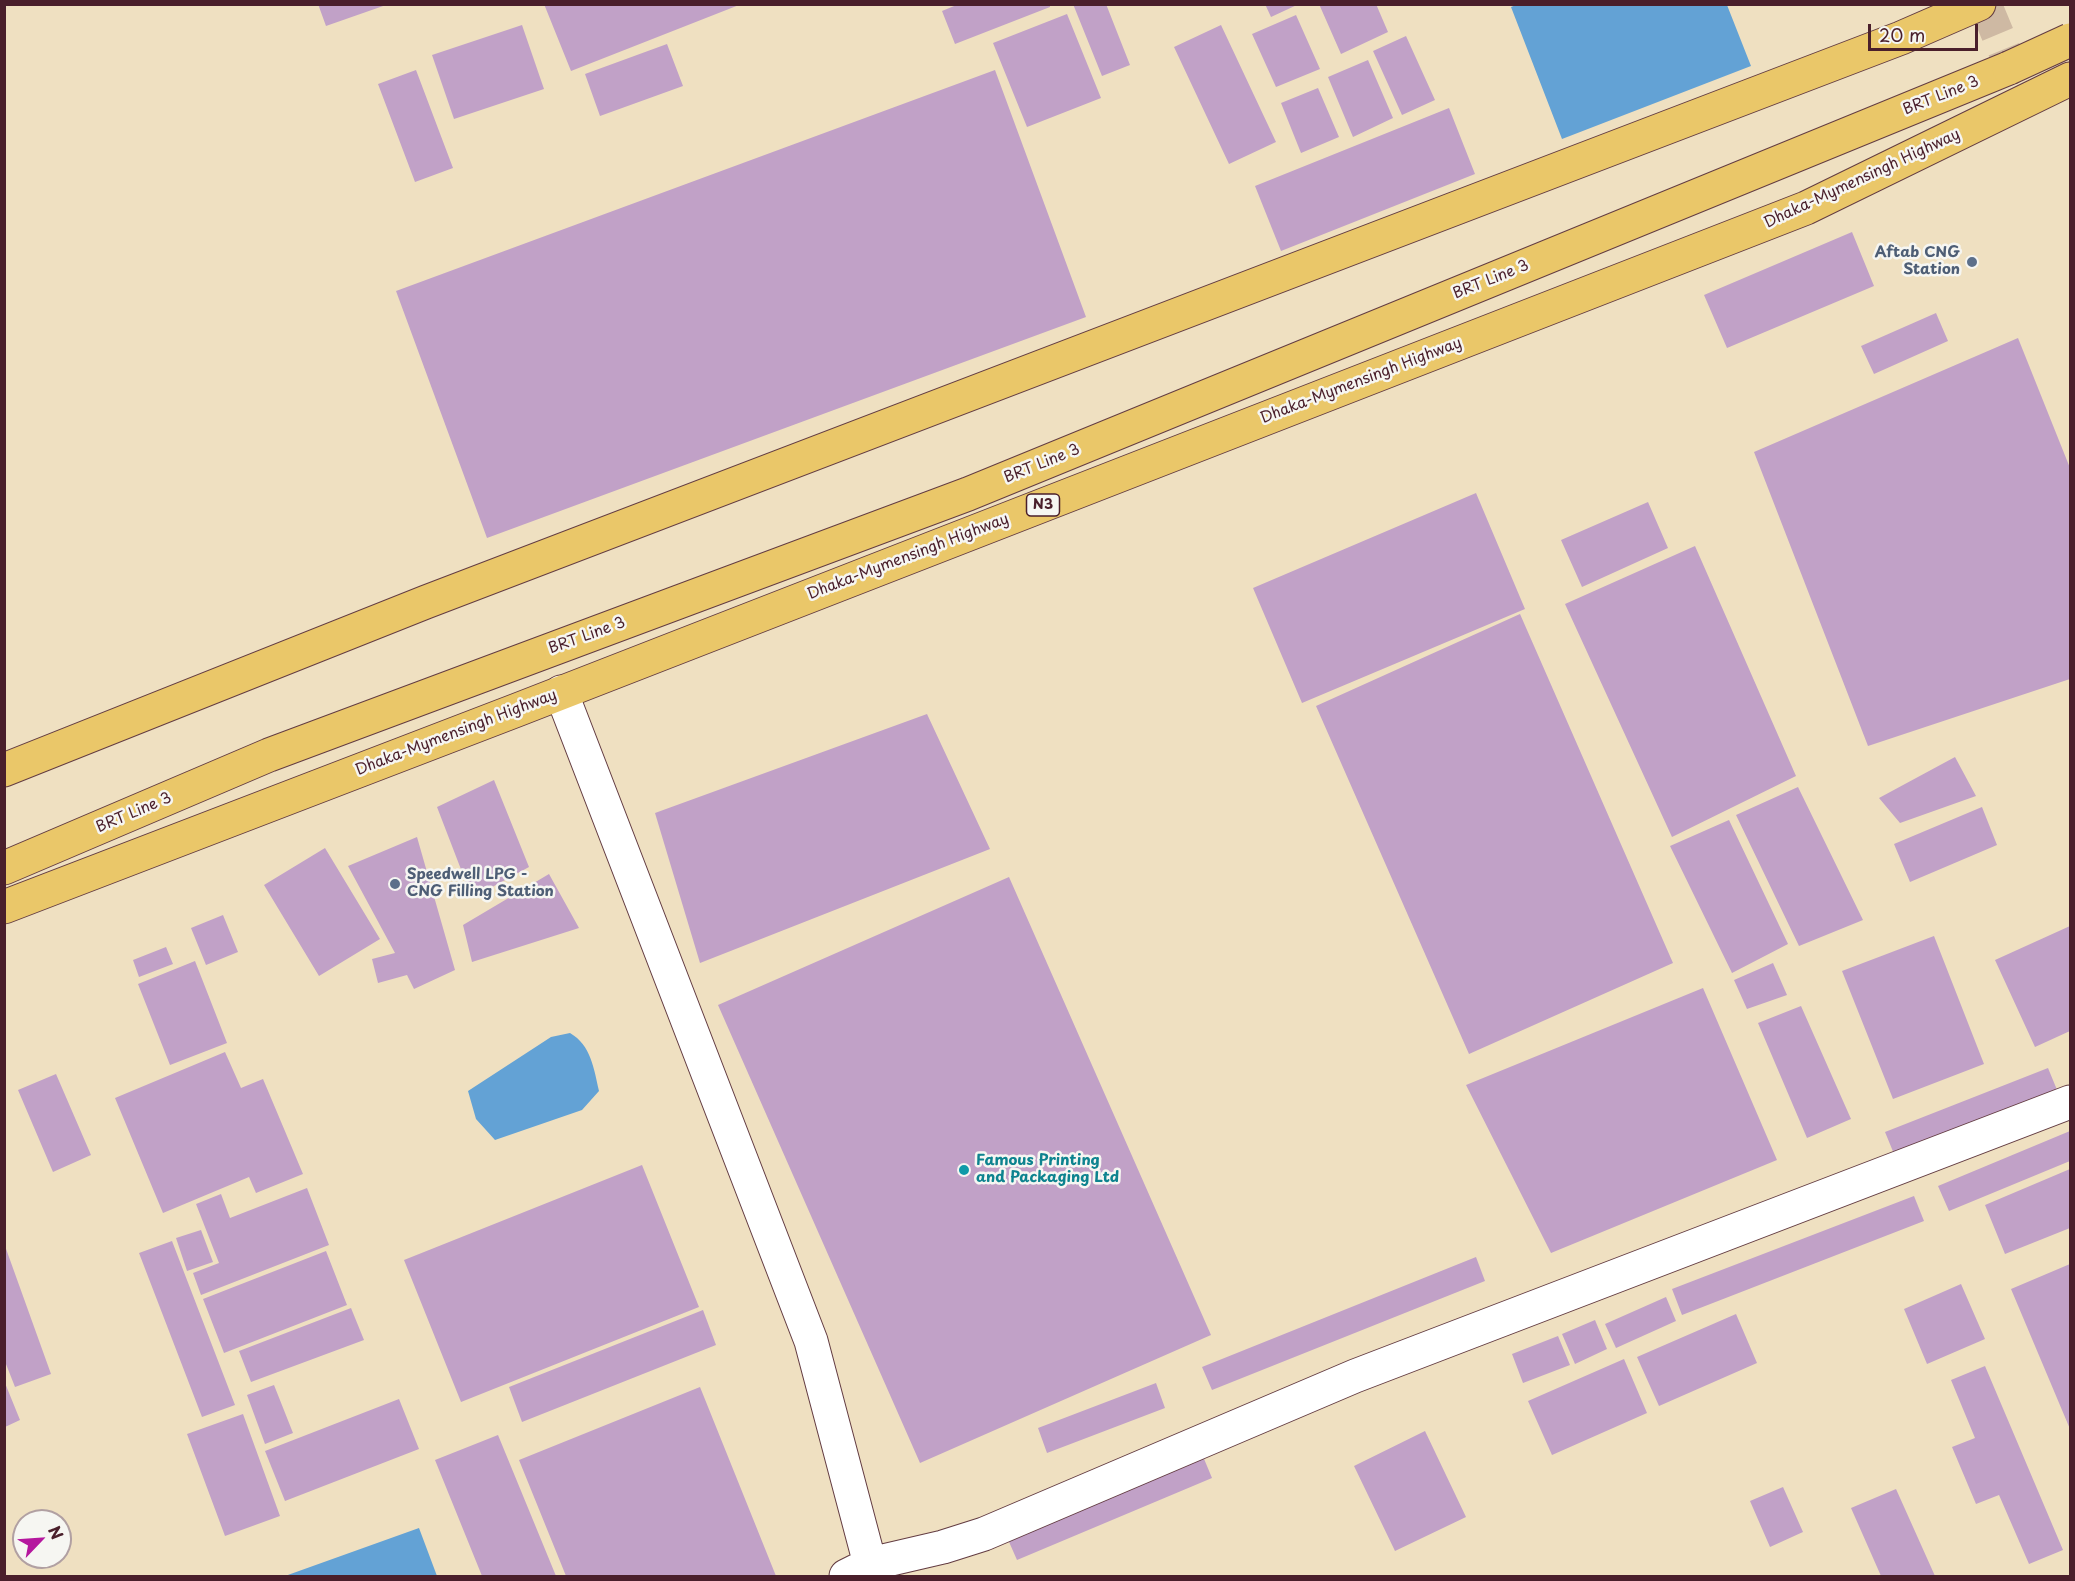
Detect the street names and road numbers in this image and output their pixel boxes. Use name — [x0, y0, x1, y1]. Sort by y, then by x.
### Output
street label: BRT Line 3 — [1901, 73, 1981, 119]
street label: Dhaka-Mymensingh Highway — [1761, 126, 1963, 232]
street label: BRT Line 3 — [1451, 257, 1531, 303]
street label: Dhaka-Mymensingh Highway — [1258, 334, 1464, 428]
street label: BRT Line 3 — [1002, 441, 1082, 487]
road number: N3 — [1026, 494, 1060, 516]
street label: Dhaka-Mymensingh Highway — [805, 510, 1011, 604]
street label: BRT Line 3 — [546, 614, 628, 658]
street label: Dhaka-Mymensingh Highway — [353, 686, 559, 780]
street label: BRT Line 3 — [94, 789, 174, 837]

